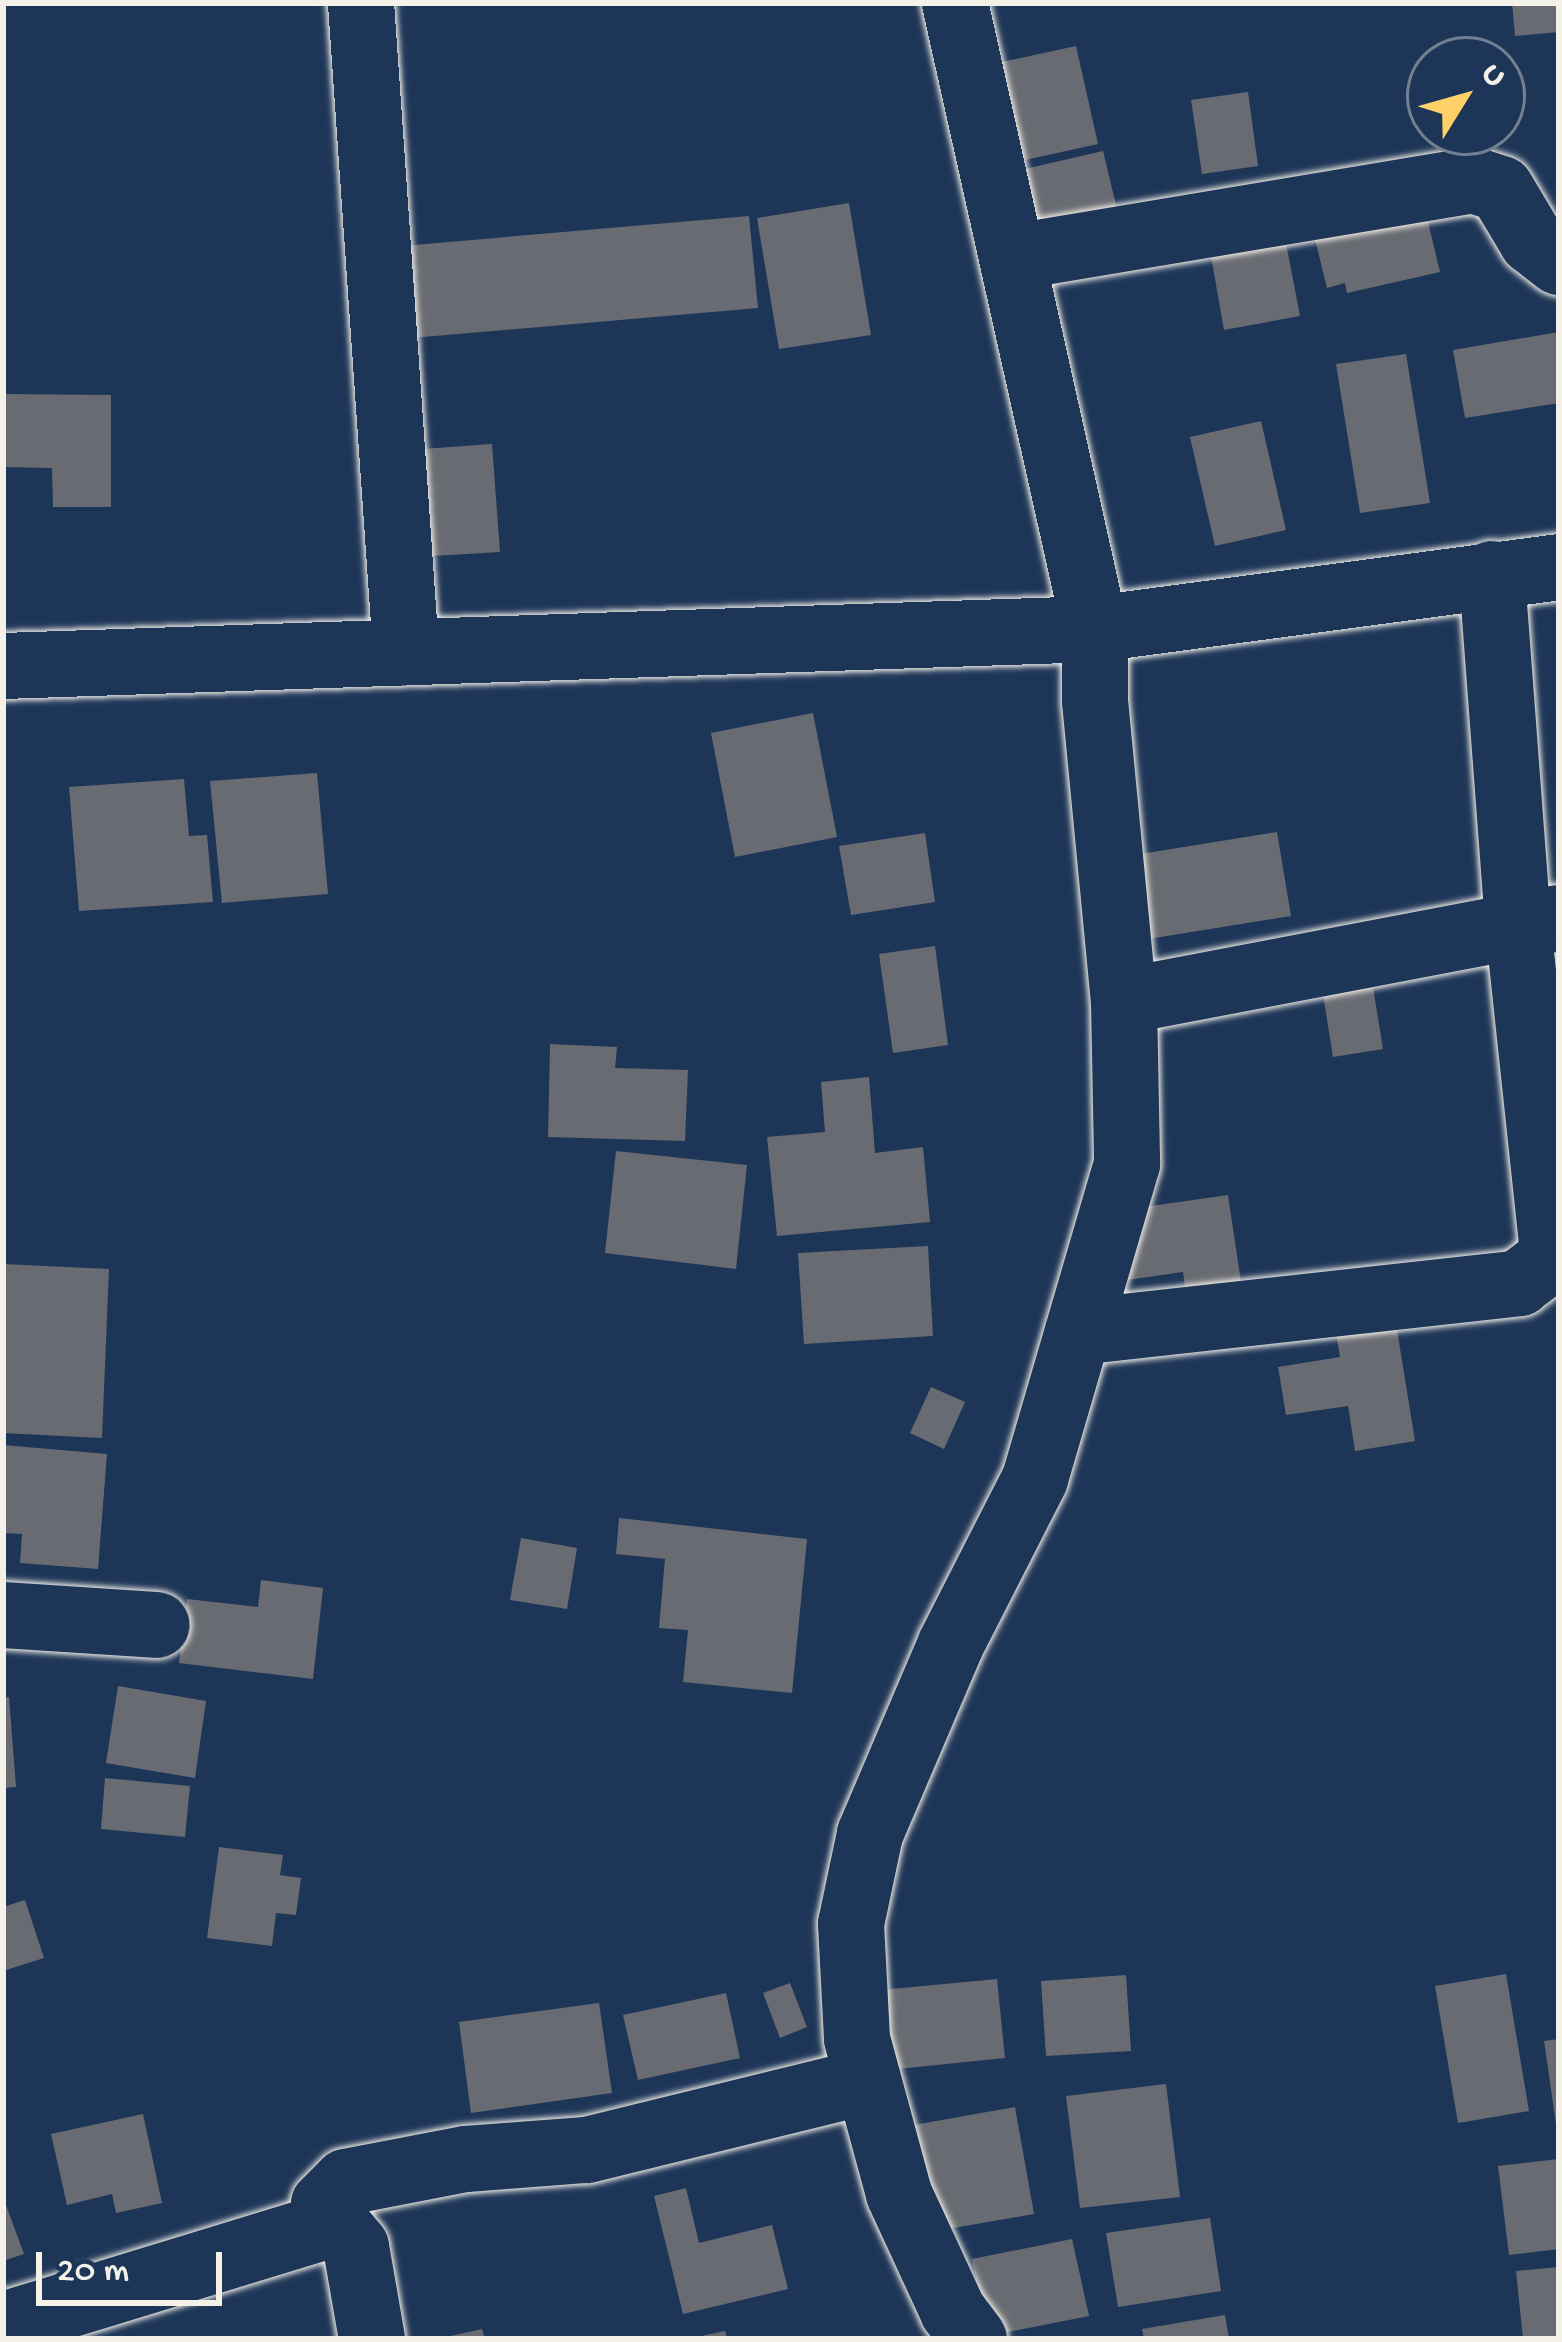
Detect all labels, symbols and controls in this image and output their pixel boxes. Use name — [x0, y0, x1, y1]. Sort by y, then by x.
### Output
north arrow — [1406, 36, 1526, 156]
text: U — [1471, 57, 1513, 95]
scale bar — [42, 2228, 228, 2302]
text: 20 m — [57, 2251, 129, 2294]

